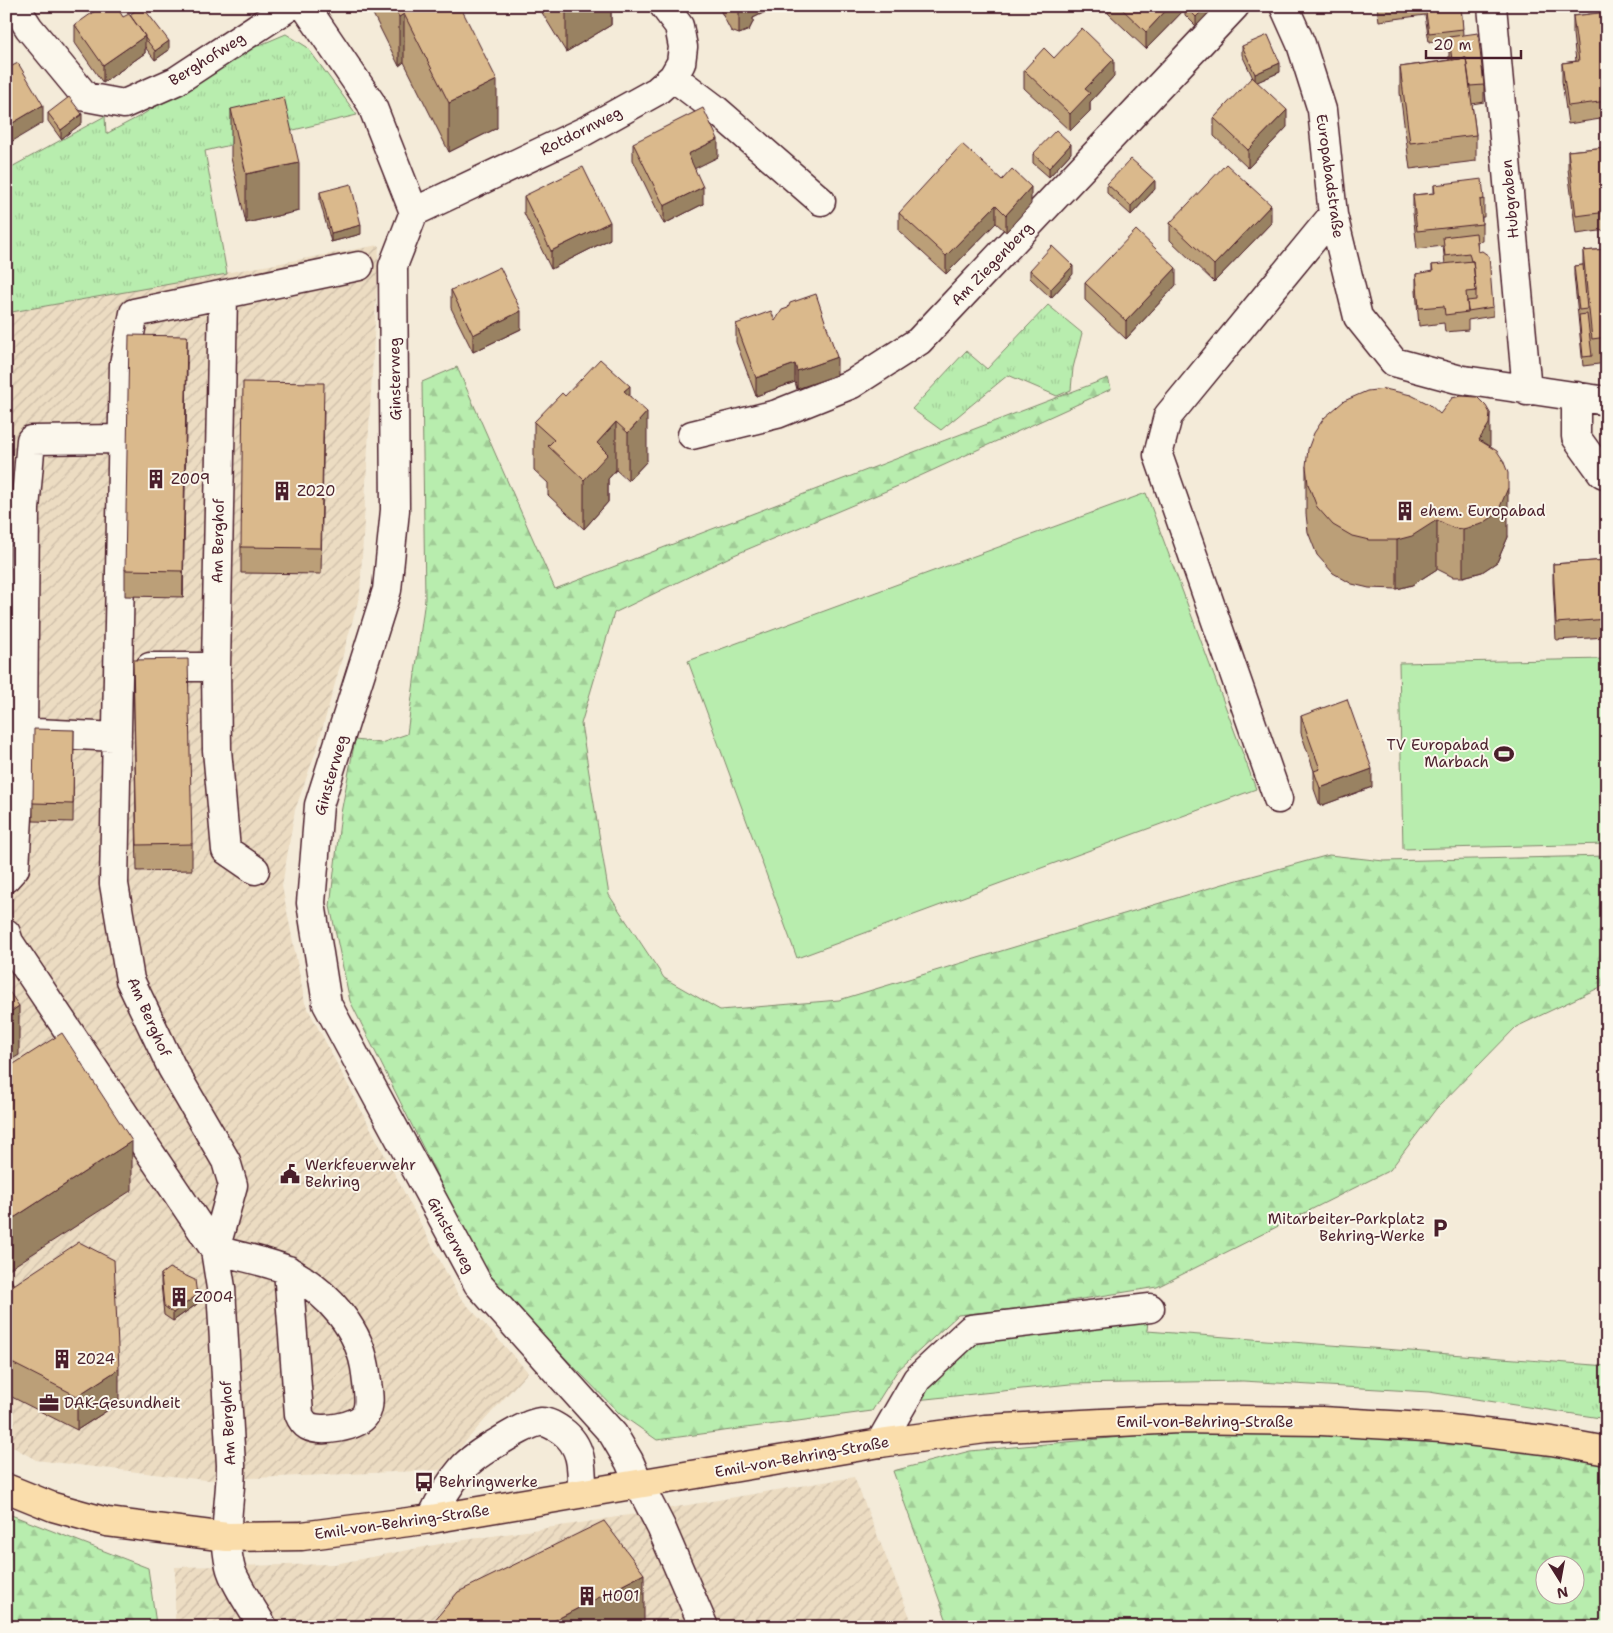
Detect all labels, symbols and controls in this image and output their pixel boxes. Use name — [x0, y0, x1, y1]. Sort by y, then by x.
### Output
street label: Berghofweg — [165, 28, 249, 90]
scale bar — [1426, 28, 1520, 60]
text: 20 m — [1433, 35, 1472, 55]
street label: Rotdornweg — [537, 102, 625, 160]
street label: Europabadstraße — [1311, 113, 1349, 239]
street label: Hubgraben — [1497, 159, 1523, 239]
street label: Am Ziegenberg — [947, 218, 1037, 310]
street label: Ginsterweg — [384, 337, 406, 421]
building icon: Z009 — [145, 468, 167, 490]
place label: Z009 — [171, 469, 210, 489]
building icon: Z020 — [271, 480, 293, 502]
place label: Z020 — [297, 481, 335, 501]
street label: Am Berghof — [207, 498, 229, 584]
building icon: ehem. Europabad — [1394, 500, 1416, 522]
place label: ehem. Europabad — [1420, 501, 1546, 521]
street label: Ginsterweg — [310, 732, 352, 818]
place label: TV Europabad Marbach — [1387, 735, 1489, 772]
sports icon: TV Europabad Marbach — [1493, 743, 1515, 765]
street label: Am Berghof — [123, 974, 176, 1060]
place label: Werkfeuerwehr Behring — [305, 1155, 416, 1192]
public building icon: Werkfeuerwehr Behring — [279, 1163, 301, 1185]
street label: Ginsterweg — [423, 1194, 479, 1276]
place label: Mitarbeiter-Parkplatz Behring-Werke — [1268, 1209, 1425, 1246]
parking icon: Mitarbeiter-Parkplatz Behring-Werke — [1429, 1217, 1451, 1239]
building icon: Z004 — [168, 1286, 190, 1308]
place label: Z004 — [194, 1287, 233, 1307]
building icon: Z024 — [51, 1348, 73, 1370]
place label: Z024 — [77, 1349, 115, 1369]
street label: Am Berghof — [216, 1380, 240, 1466]
office icon: DAK-Gesundheit — [38, 1392, 60, 1414]
place label: DAK-Gesundheit — [64, 1393, 181, 1413]
street label: Emil-von-Behring-Straße — [1117, 1412, 1293, 1432]
street label: Emil-von-Behring-Straße — [713, 1432, 891, 1482]
bus stop icon: Behringwerke — [413, 1471, 435, 1493]
place label: Behringwerke — [439, 1472, 538, 1492]
street label: Emil-von-Behring-Straße — [313, 1500, 491, 1544]
north arrow — [1536, 1556, 1586, 1606]
text: N — [1555, 1583, 1570, 1603]
building icon: H001 — [576, 1585, 598, 1607]
place label: H001 — [602, 1586, 640, 1606]

